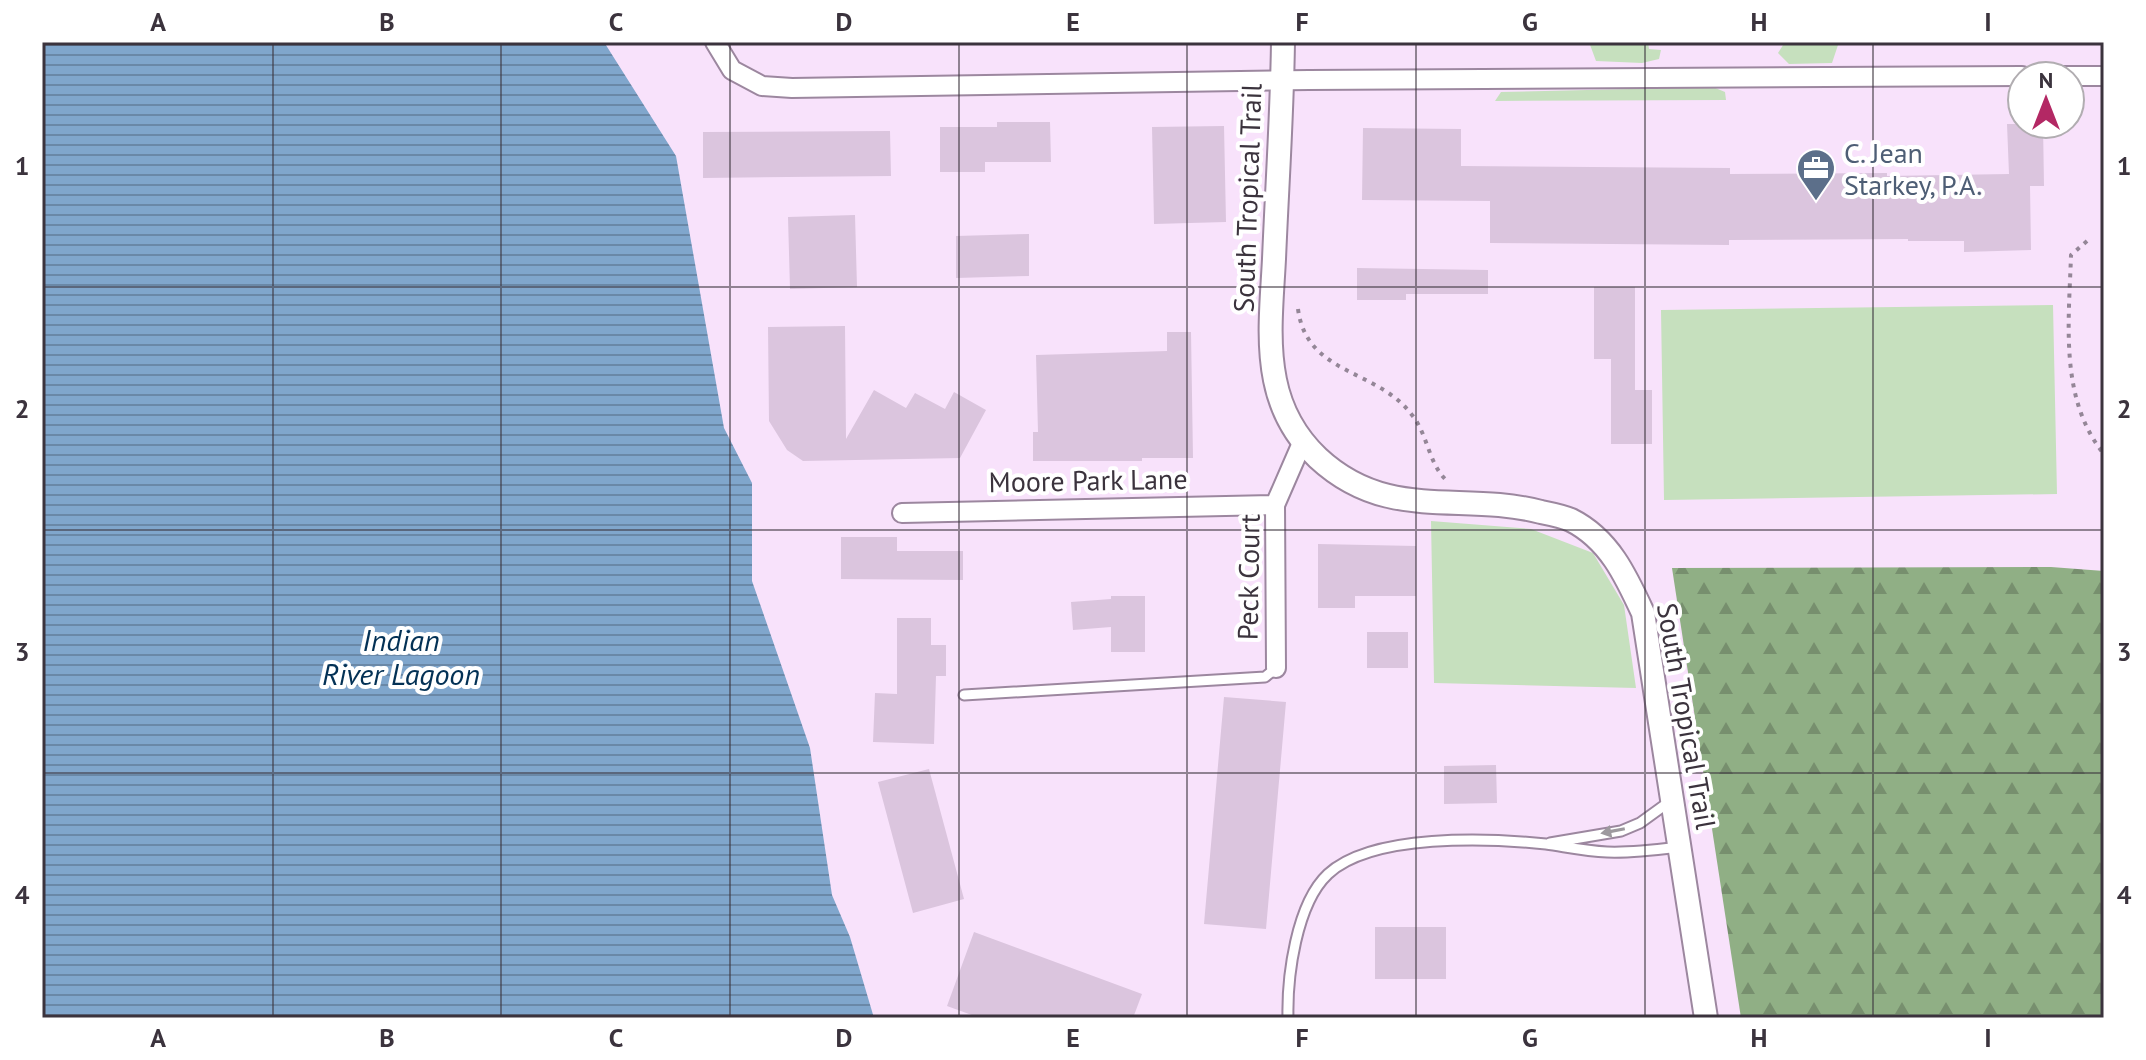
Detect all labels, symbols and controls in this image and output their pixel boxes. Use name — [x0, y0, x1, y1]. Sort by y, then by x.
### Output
text: A — [150, 5, 166, 38]
text: B — [379, 5, 395, 38]
text: C — [609, 5, 623, 38]
text: D — [836, 5, 852, 38]
text: E — [1066, 5, 1080, 38]
text: F — [1295, 5, 1309, 38]
text: G — [1522, 5, 1538, 38]
text: H — [1751, 5, 1767, 38]
text: I — [1984, 5, 1992, 38]
north arrow — [2006, 60, 2086, 140]
text: N — [2039, 66, 2053, 94]
street label: South Tropical Trail — [1225, 83, 1269, 313]
place label: C. Jean Starkey, P.A. — [1844, 134, 1982, 203]
office icon: C. Jean Starkey, P.A. — [1795, 147, 1837, 202]
text: 1 — [15, 149, 29, 182]
text: 1 — [2117, 149, 2131, 182]
text: 2 — [15, 392, 29, 425]
text: 2 — [2117, 392, 2131, 425]
street label: Moore Park Lane — [988, 460, 1188, 500]
street label: Peck Court — [1228, 513, 1268, 640]
street label: South Tropical Trail — [1649, 600, 1725, 832]
water label: Indian River Lagoon — [322, 620, 480, 693]
text: 3 — [15, 635, 29, 668]
text: 3 — [2117, 635, 2131, 668]
one-way arrow — [1600, 826, 1625, 838]
text: 4 — [15, 878, 30, 911]
text: 4 — [2117, 878, 2132, 911]
text: A — [150, 1021, 166, 1054]
text: B — [379, 1021, 395, 1054]
text: C — [609, 1021, 623, 1054]
text: D — [836, 1021, 852, 1054]
text: E — [1066, 1021, 1080, 1054]
text: F — [1295, 1021, 1309, 1054]
text: G — [1522, 1021, 1538, 1054]
text: H — [1751, 1021, 1767, 1054]
text: I — [1984, 1021, 1992, 1054]

